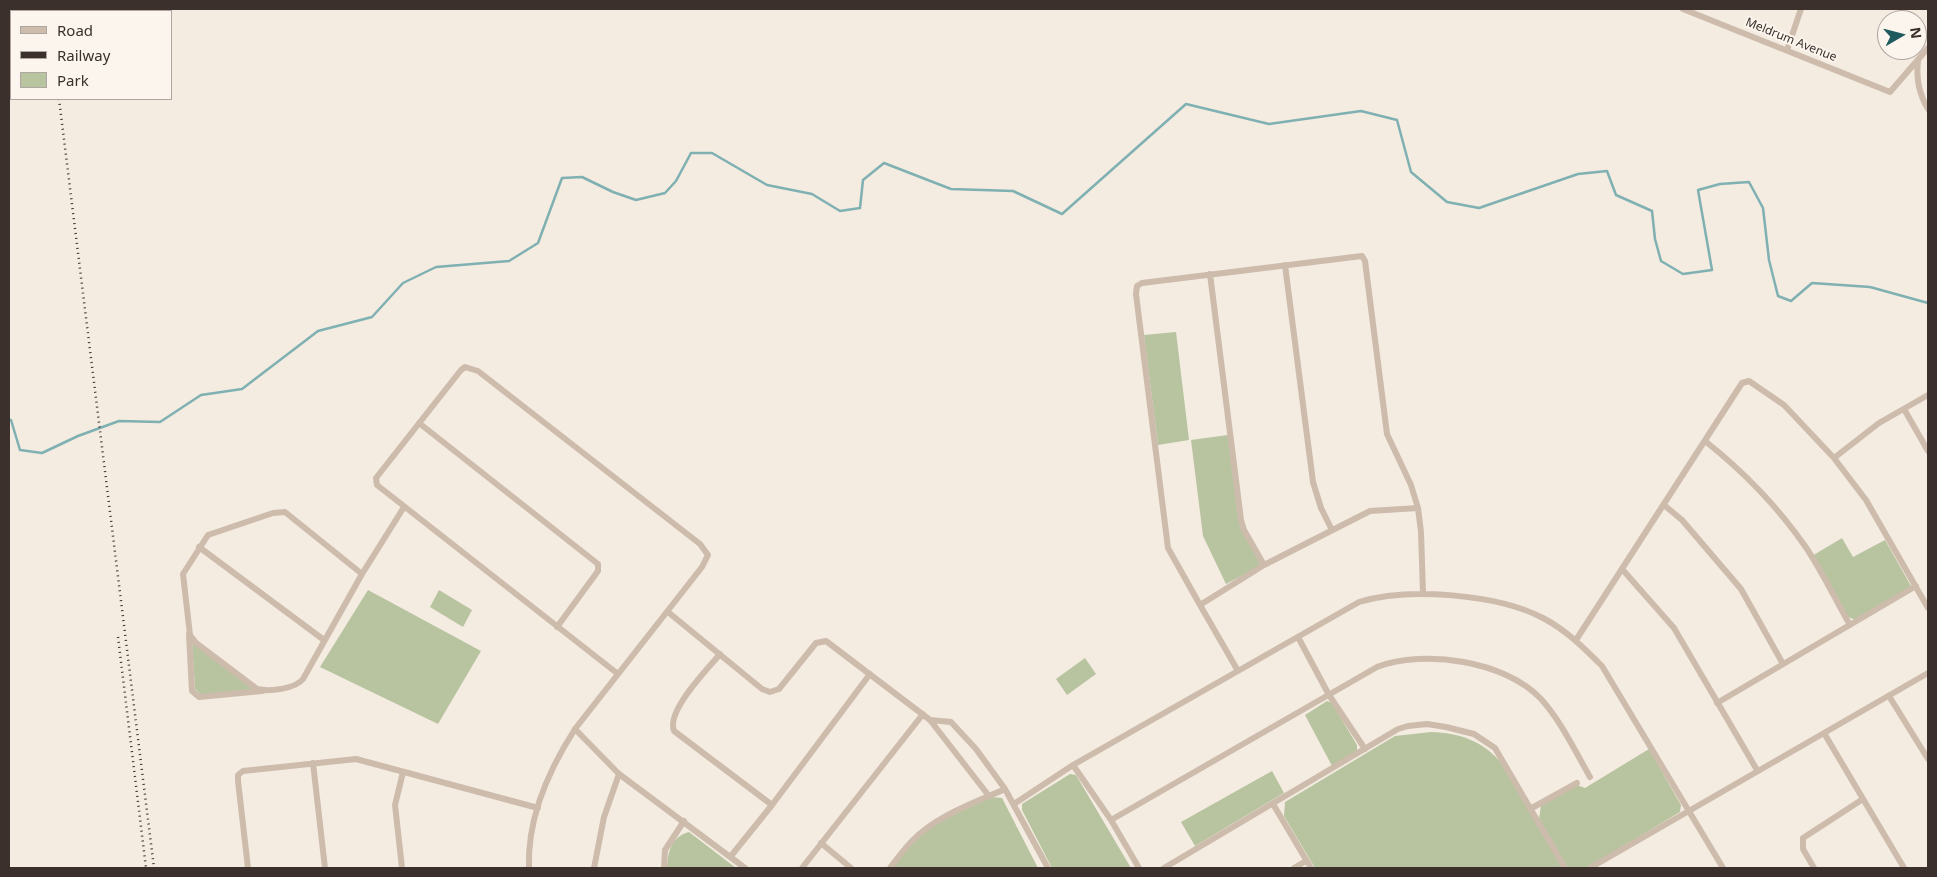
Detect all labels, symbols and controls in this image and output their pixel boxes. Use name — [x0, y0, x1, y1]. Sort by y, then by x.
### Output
legend — [10, 10, 172, 100]
north arrow — [1877, 10, 1927, 60]
street label: Meldrum Avenue — [1743, 15, 1839, 65]
text: Road — [57, 20, 93, 40]
text: N — [1906, 26, 1927, 40]
text: Railway — [57, 45, 110, 65]
text: Park — [57, 70, 89, 90]

